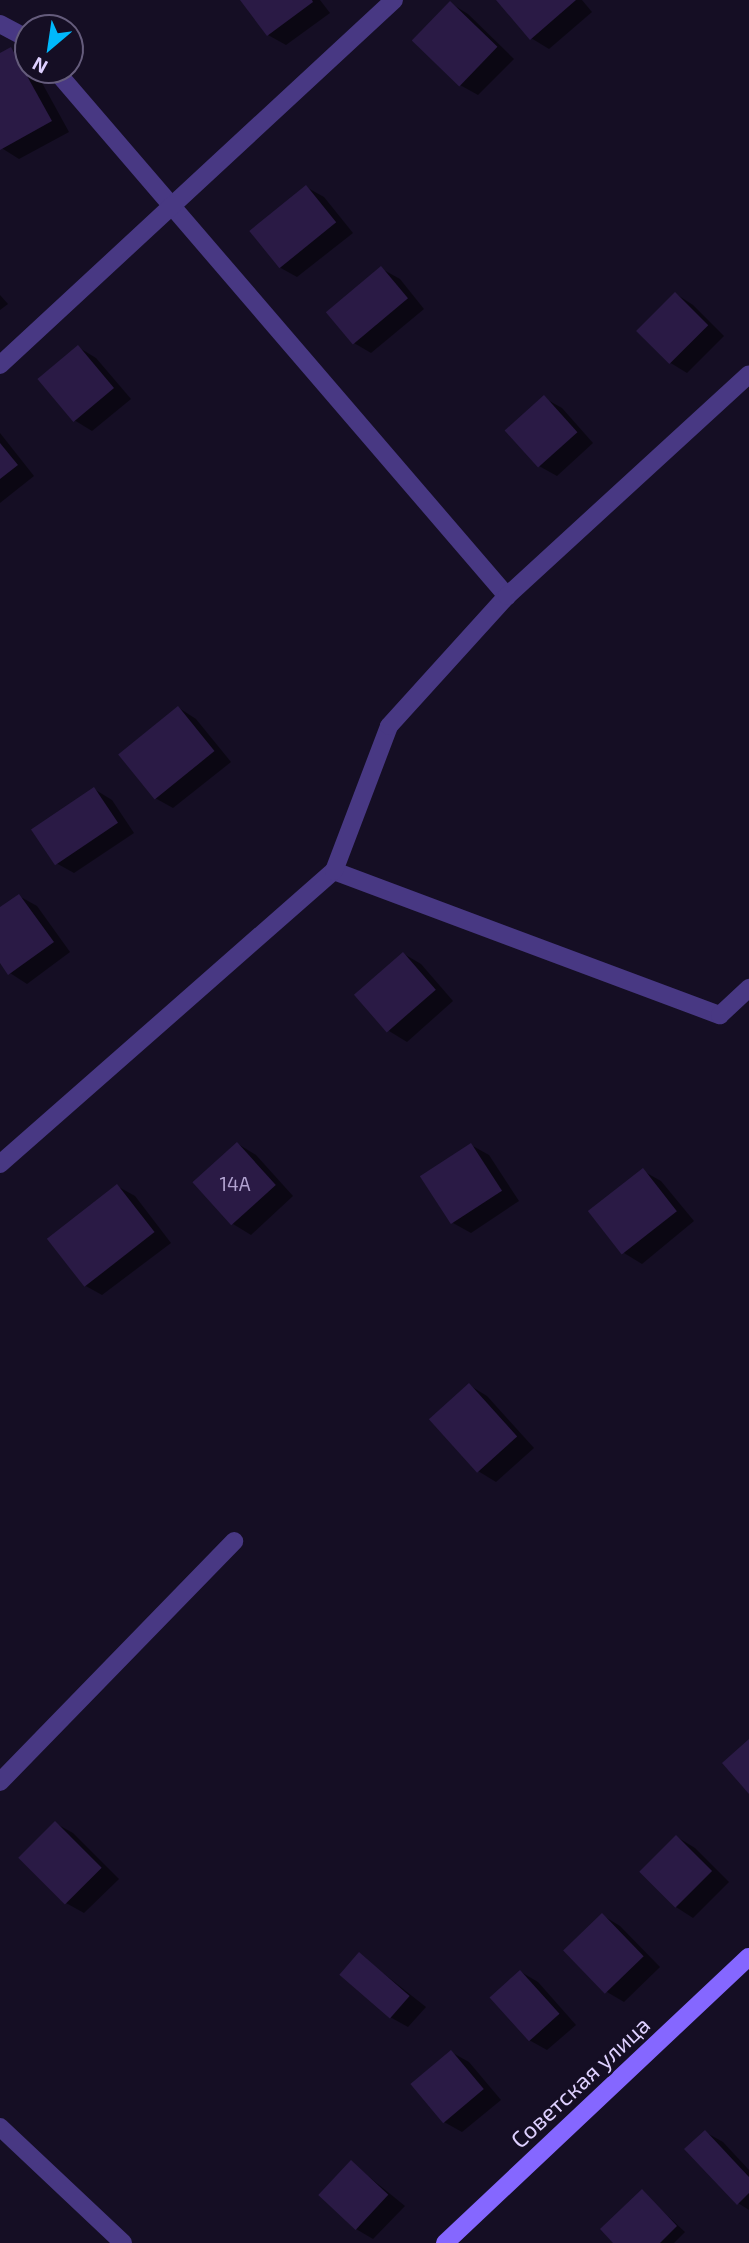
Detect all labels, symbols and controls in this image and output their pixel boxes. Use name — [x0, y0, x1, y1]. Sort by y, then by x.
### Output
north arrow — [14, 14, 84, 84]
text: N — [28, 53, 51, 79]
house number: 14А — [219, 1173, 251, 1195]
street label: Советская улица — [505, 2011, 655, 2153]

